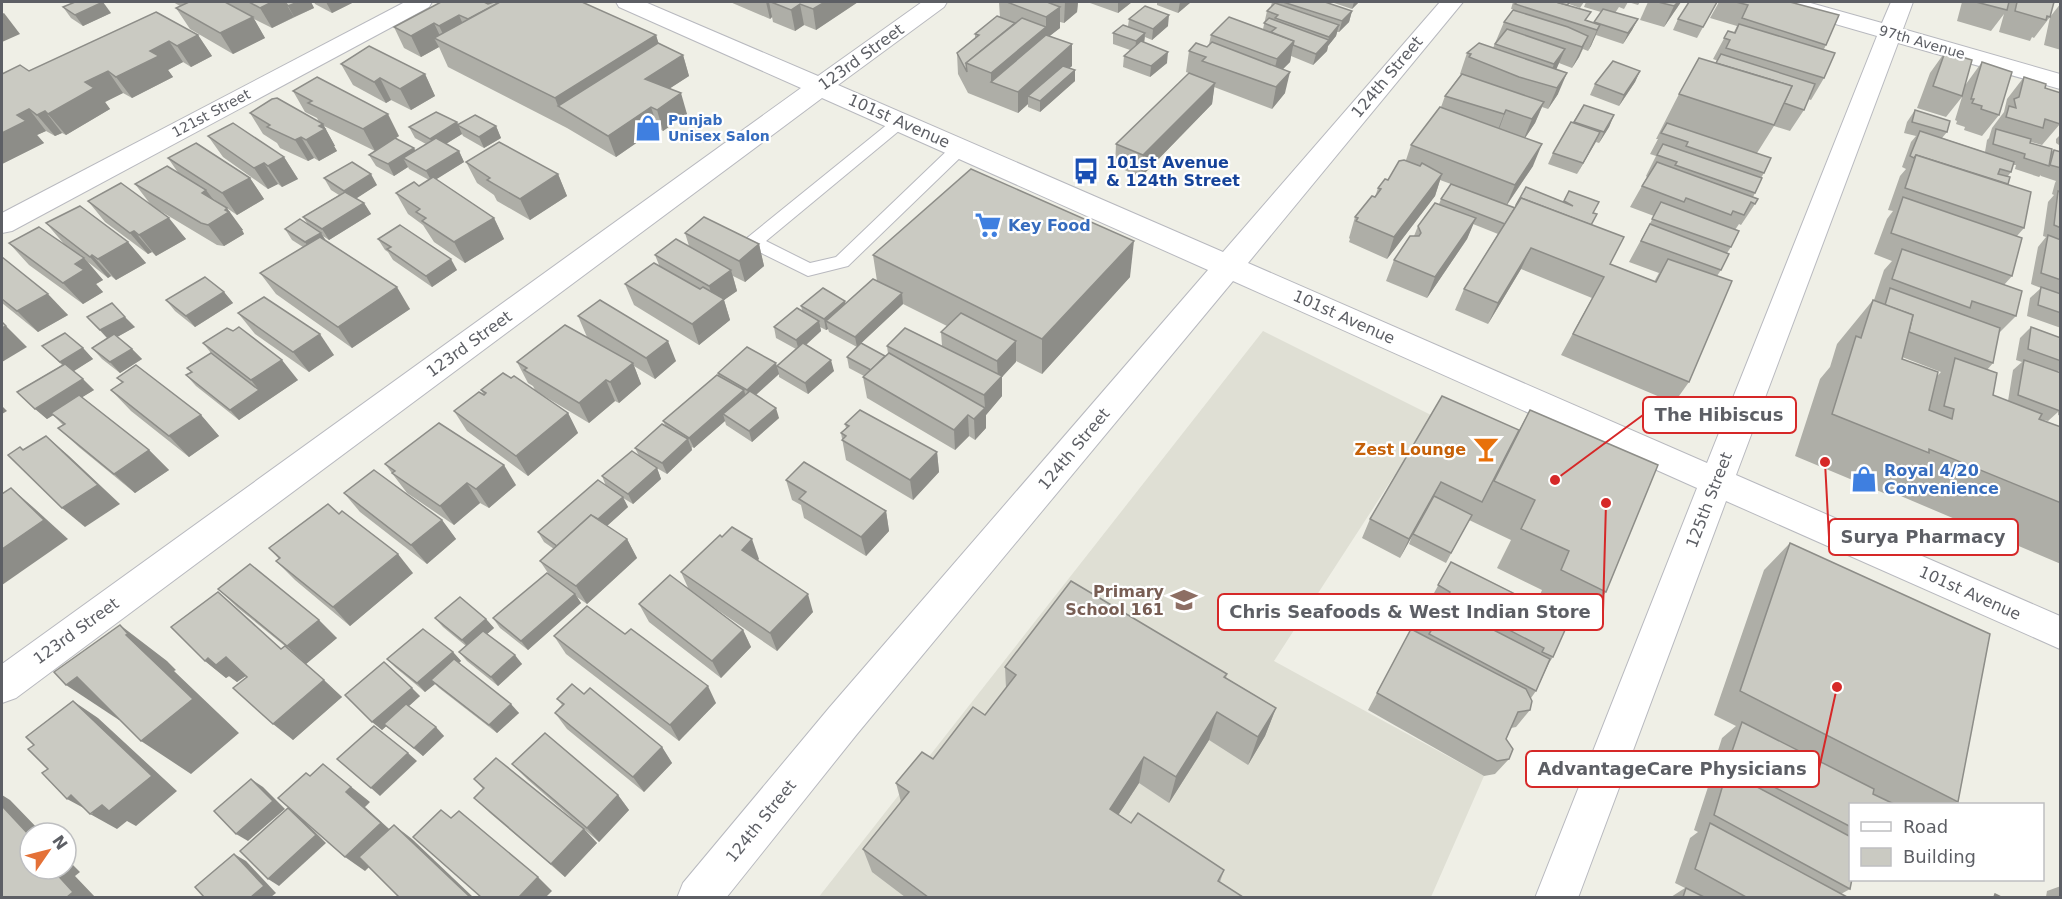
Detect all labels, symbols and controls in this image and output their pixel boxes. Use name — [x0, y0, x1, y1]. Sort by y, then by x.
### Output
street label: 123rd Street — [815, 20, 907, 94]
street label: 97th Avenue — [1877, 22, 1967, 62]
street label: 124th Street — [1347, 32, 1427, 122]
street label: 121st Street — [169, 85, 253, 140]
street label: 101st Avenue — [845, 90, 953, 152]
place label: Punjab Unisex Salon — [668, 112, 770, 144]
shop icon: Punjab Unisex Salon — [633, 113, 663, 143]
place label: 101st Avenue & 124th Street — [1106, 153, 1240, 190]
bus stop icon: 101st Avenue & 124th Street — [1071, 156, 1101, 186]
supermarket icon: Key Food — [973, 210, 1003, 240]
place label: Key Food — [1008, 216, 1091, 235]
street label: 101st Avenue — [1290, 286, 1398, 348]
street label: 123rd Street — [423, 307, 515, 381]
callout: The Hibiscus — [1643, 397, 1796, 433]
street label: 124th Street — [1034, 404, 1114, 494]
text: The Hibiscus — [1655, 404, 1783, 425]
bar icon: Zest Lounge — [1471, 434, 1501, 464]
place label: Zest Lounge — [1355, 440, 1466, 459]
street label: 125th Street — [1682, 450, 1736, 550]
place label: Royal 4/20 Convenience — [1884, 461, 1999, 498]
shop icon: Royal 4/20 Convenience — [1849, 464, 1879, 494]
callout: Surya Pharmacy — [1829, 519, 2018, 555]
text: Surya Pharmacy — [1840, 526, 2006, 547]
street label: 101st Avenue — [1916, 562, 2024, 624]
place label: Primary School 161 — [1065, 582, 1165, 619]
school or university icon: Primary School 161 — [1169, 585, 1199, 615]
street label: 123rd Street — [30, 594, 122, 668]
callout: Chris Seafoods & West Indian Store — [1218, 594, 1603, 630]
text: Chris Seafoods & West Indian Store — [1229, 601, 1591, 622]
callout: AdvantageCare Physicians — [1526, 751, 1819, 787]
text: AdvantageCare Physicians — [1537, 758, 1807, 779]
street label: 124th Street — [722, 776, 800, 866]
legend — [1849, 803, 2044, 881]
text: Road — [1903, 816, 1948, 837]
north arrow — [18, 821, 78, 881]
text: N — [48, 832, 71, 854]
text: Building — [1903, 846, 1976, 867]

